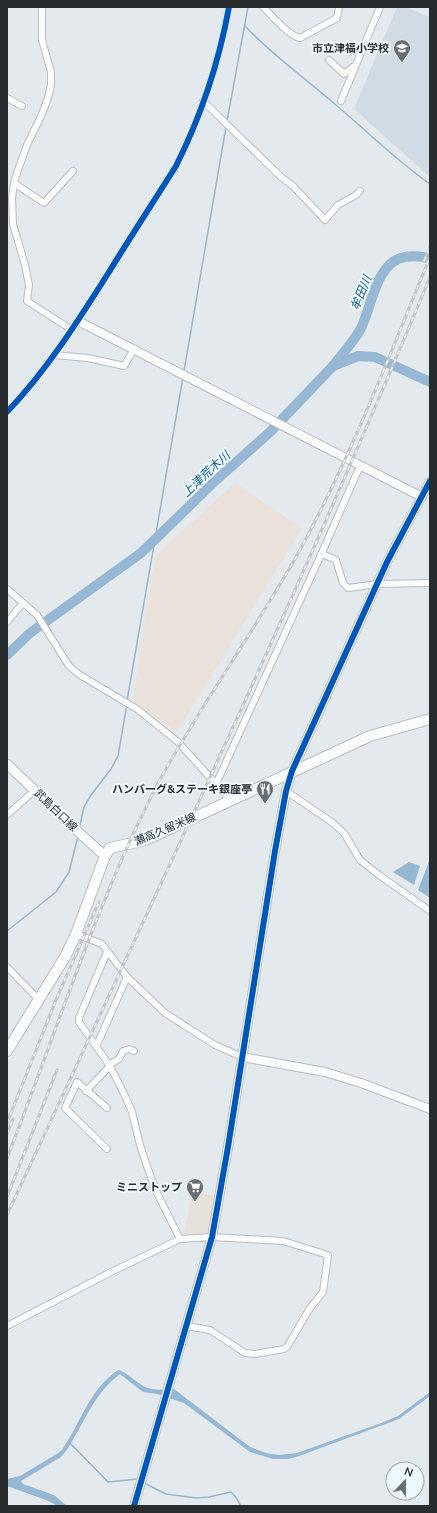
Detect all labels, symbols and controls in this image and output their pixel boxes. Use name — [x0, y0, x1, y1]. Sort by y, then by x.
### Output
school or university icon: 市立津福小学校 — [392, 38, 412, 63]
place label: 市立津福小学校 — [312, 41, 389, 56]
water label: 牟田川 — [347, 271, 376, 313]
water label: 上津荒木川 — [179, 446, 235, 500]
restaurant icon: ハンバーグ&ステーキ銀座亭 — [255, 779, 275, 804]
place label: ハンバーグ&ステーキ銀座亭 — [112, 782, 252, 797]
street label: 武島白口線 — [31, 786, 81, 835]
street label: 瀬高久留米線 — [132, 810, 199, 849]
supermarket icon: ミニストップ — [185, 1177, 205, 1202]
place label: ミニストップ — [116, 1180, 182, 1195]
north arrow — [385, 1461, 425, 1501]
text: N — [402, 1464, 415, 1481]

